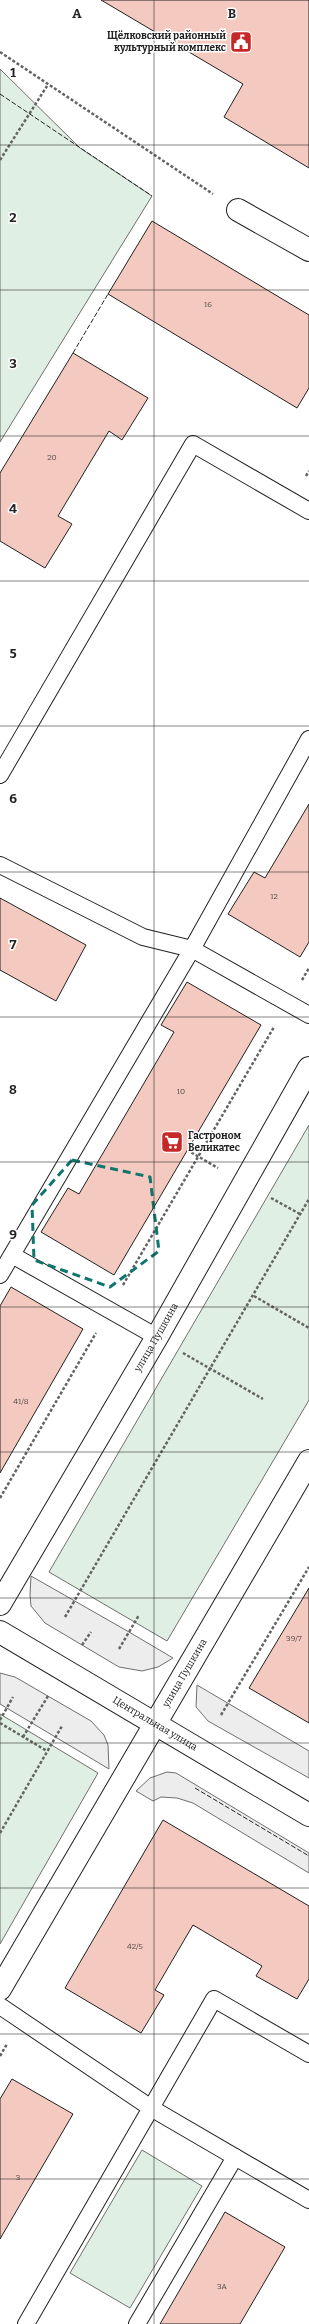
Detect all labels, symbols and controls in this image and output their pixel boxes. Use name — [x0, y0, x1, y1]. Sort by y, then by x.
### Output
text: A — [72, 6, 82, 21]
text: B — [228, 6, 236, 21]
public building icon: Щёлковский районный культурный комплекс — [228, 29, 254, 55]
place label: Щёлковский районный культурный комплекс — [107, 30, 226, 54]
text: 1 — [10, 65, 16, 80]
text: 2 — [9, 210, 17, 225]
house number: 16 — [204, 300, 212, 309]
text: 3 — [9, 356, 17, 371]
house number: 20 — [47, 453, 57, 462]
text: 4 — [9, 501, 17, 516]
text: 5 — [9, 646, 17, 661]
text: 6 — [9, 791, 17, 806]
house number: 12 — [270, 892, 278, 901]
text: 7 — [10, 937, 17, 952]
text: 8 — [9, 1082, 17, 1097]
house number: 10 — [177, 1087, 185, 1096]
supermarket icon: Гастроном Великатес — [159, 1129, 185, 1155]
place label: Гастроном Великатес — [188, 1130, 242, 1154]
text: 9 — [9, 1227, 17, 1242]
street label: улица Пушкина — [131, 1300, 181, 1375]
house number: 41/8 — [13, 1397, 29, 1406]
house number: 39/7 — [286, 1634, 302, 1643]
street label: улица Пушкина — [160, 1636, 210, 1710]
street label: Центральная улица — [110, 1694, 200, 1754]
house number: 42/5 — [127, 1942, 143, 1951]
house number: 3 — [16, 2173, 21, 2182]
house number: 3А — [217, 2282, 227, 2291]

